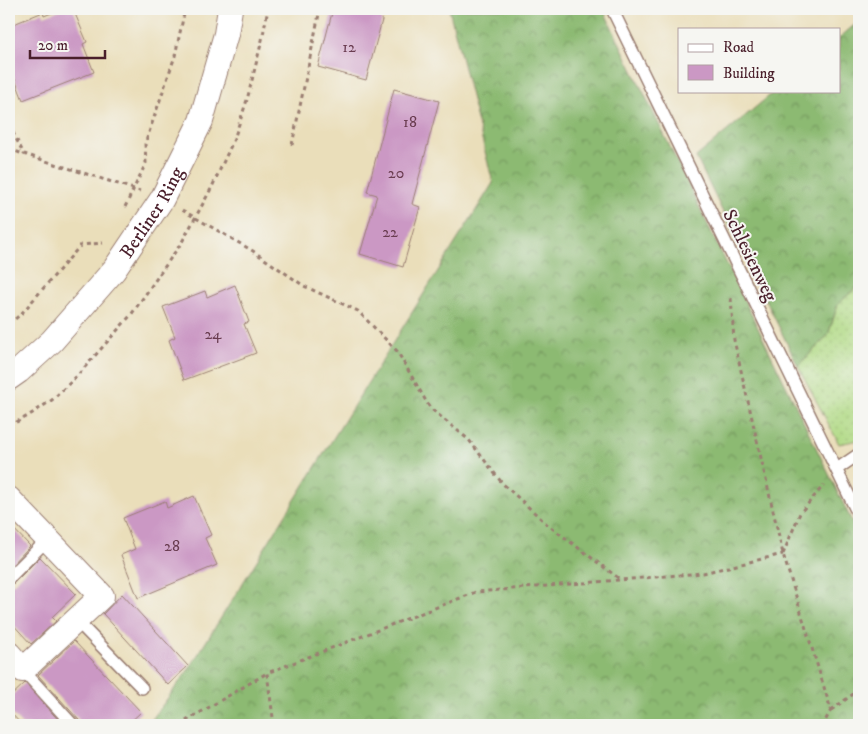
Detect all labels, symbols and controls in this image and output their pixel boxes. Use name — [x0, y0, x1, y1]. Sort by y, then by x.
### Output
scale bar — [30, 28, 105, 60]
legend — [678, 28, 840, 92]
text: 20 m — [38, 36, 68, 55]
house number: 12 — [342, 37, 356, 57]
text: Road — [723, 38, 755, 57]
text: Building — [723, 64, 775, 83]
house number: 18 — [403, 112, 417, 132]
street label: Berliner Ring — [115, 163, 190, 263]
house number: 20 — [388, 163, 404, 183]
street label: Schlesienweg — [717, 206, 782, 306]
house number: 22 — [382, 222, 398, 242]
house number: 24 — [204, 324, 222, 344]
house number: 28 — [164, 536, 180, 556]

